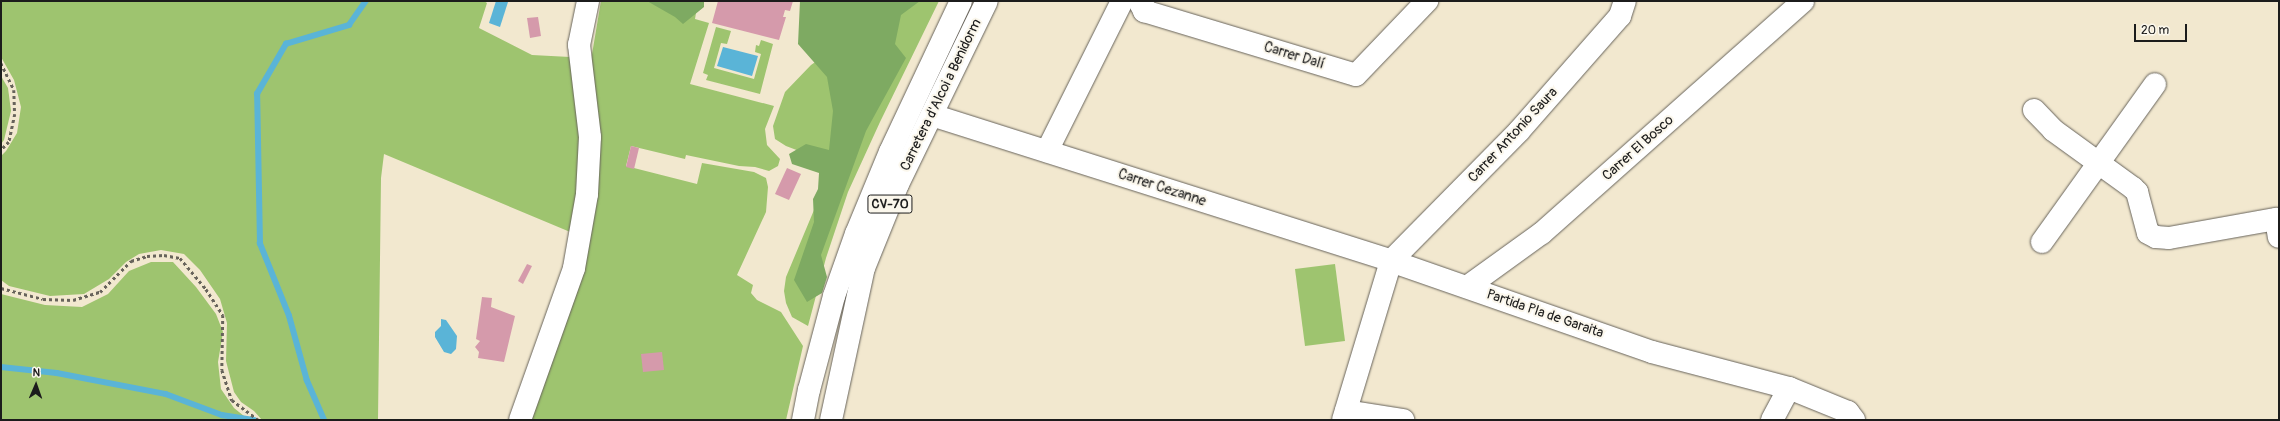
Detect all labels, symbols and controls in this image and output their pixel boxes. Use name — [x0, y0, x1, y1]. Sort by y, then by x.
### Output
street label: Carretera d'Alcoi a Benidorm — [897, 16, 985, 174]
scale bar — [2136, 16, 2189, 42]
text: 20 m — [2141, 23, 2169, 38]
street label: Carrer Dalí — [1262, 39, 1326, 73]
street label: Carrer Antonio Saura — [1465, 84, 1561, 186]
street label: Carrer El Bosco — [1599, 112, 1677, 184]
street label: Carrer Cezanne — [1116, 166, 1208, 210]
road number: CV-70 — [867, 193, 913, 215]
street label: Partida Pla de Garaita — [1484, 286, 1606, 342]
north arrow — [16, 365, 56, 405]
text: N — [32, 366, 40, 379]

